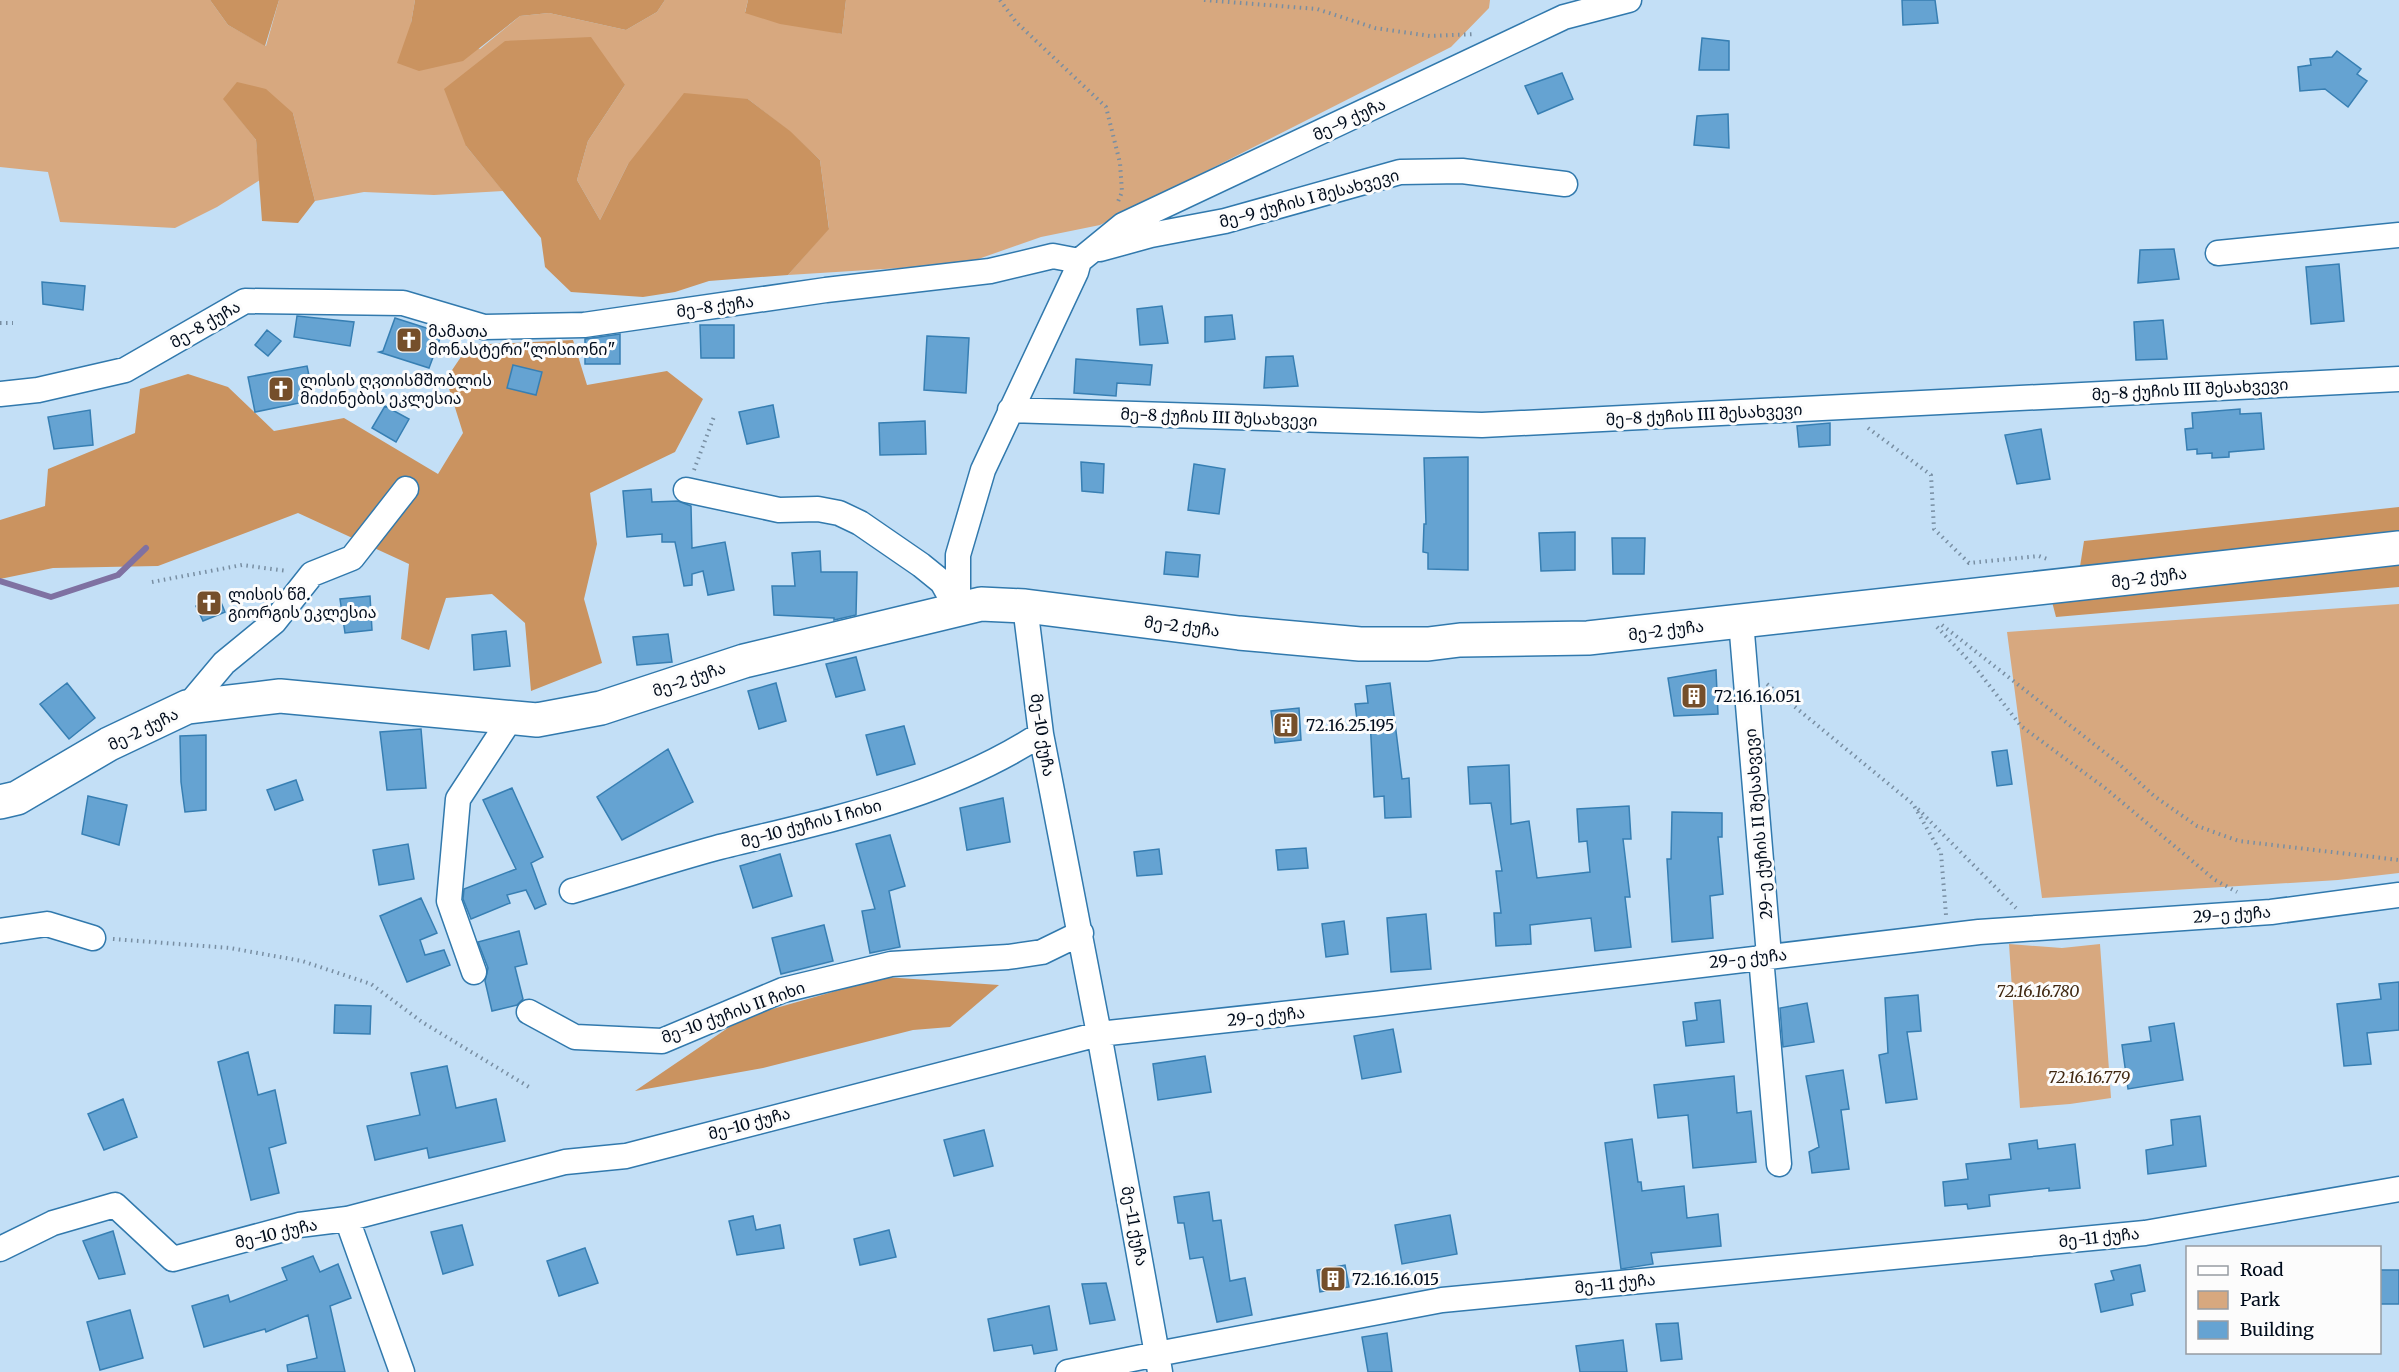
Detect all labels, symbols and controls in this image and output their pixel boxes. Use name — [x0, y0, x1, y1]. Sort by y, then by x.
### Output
street label: მე-9 ქუჩა — [1309, 93, 1389, 145]
street label: მე-9 ქუჩის I შესახვევი — [1217, 164, 1401, 232]
street label: მე-8 ქუჩა — [675, 291, 755, 321]
street label: მე-8 ქუჩა — [166, 296, 244, 352]
place label: მამათა მონასტერი"ლისიონი" — [428, 321, 615, 360]
church icon: მამათა მონასტერი"ლისიონი" — [394, 325, 424, 355]
place label: ლისის ღვთისმშობლის მიძინების ეკლესია — [300, 370, 492, 409]
church icon: ლისის ღვთისმშობლის მიძინების ეკლესია — [266, 374, 296, 404]
street label: მე-8 ქუჩის III შესახვევი — [2091, 374, 2289, 404]
street label: მე-8 ქუჩის III შესახვევი — [1605, 399, 1803, 429]
street label: მე-8 ქუჩის III შესახვევი — [1120, 404, 1318, 430]
street label: მე-2 ქუჩა — [2110, 562, 2188, 592]
place label: ლისის წმ. გიორგის ეკლესია — [228, 584, 376, 623]
church icon: ლისის წმ. გიორგის ეკლესია — [194, 588, 224, 618]
street label: მე-2 ქუჩა — [1143, 611, 1221, 641]
street label: მე-2 ქუჩა — [1627, 615, 1705, 645]
street label: მე-2 ქუჩა — [650, 657, 728, 701]
building icon: 72.16.16.051 — [1679, 681, 1709, 711]
place label: 72.16.16.051 — [1714, 686, 1801, 706]
street label: მე-10 ქუჩა — [1027, 692, 1059, 778]
street label: მე-2 ქუჩა — [104, 703, 182, 755]
building icon: 72.16.25.195 — [1271, 710, 1301, 740]
place label: 72.16.25.195 — [1306, 715, 1394, 735]
street label: 29-ე ქუჩის II შესახვევი — [1740, 728, 1776, 920]
street label: მე-10 ქუჩის I ჩიხი — [738, 795, 884, 851]
street label: 29-ე ქუჩა — [2192, 901, 2272, 927]
street label: 29-ე ქუჩა — [1708, 944, 1788, 972]
street label: მე-10 ქუჩის II ჩიხი — [659, 977, 807, 1047]
park label: 72.16.16.780 — [1997, 981, 2079, 1001]
street label: 29-ე ქუჩა — [1226, 1002, 1306, 1030]
park label: 72.16.16.779 — [2048, 1067, 2130, 1087]
street label: მე-10 ქუჩა — [706, 1102, 792, 1144]
street label: მე-11 ქუჩა — [1117, 1184, 1153, 1268]
street label: მე-10 ქუჩა — [233, 1214, 319, 1252]
street label: მე-11 ქუჩა — [2058, 1223, 2140, 1251]
legend — [2186, 1246, 2381, 1354]
text: Road — [2240, 1258, 2284, 1281]
building icon: 72.16.16.015 — [1318, 1264, 1348, 1294]
place label: 72.16.16.015 — [1352, 1269, 1439, 1289]
street label: მე-11 ქუჩა — [1574, 1269, 1656, 1297]
text: Park — [2240, 1288, 2281, 1311]
text: Building — [2240, 1318, 2314, 1341]

